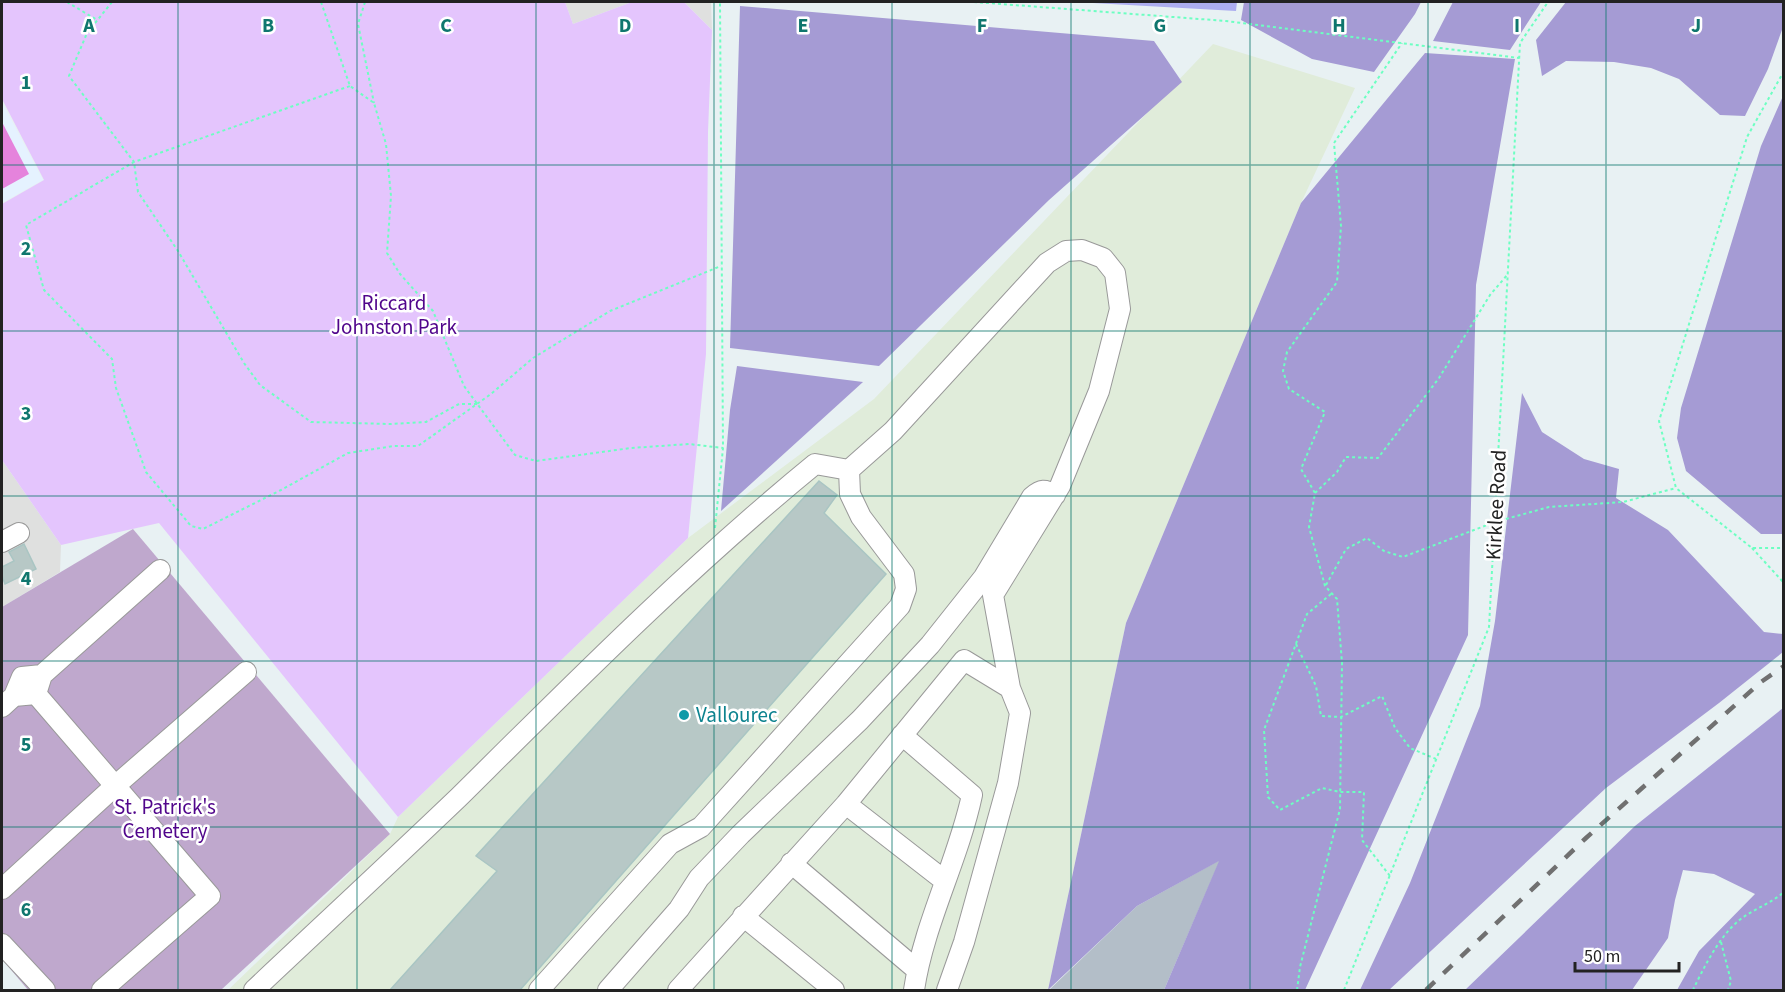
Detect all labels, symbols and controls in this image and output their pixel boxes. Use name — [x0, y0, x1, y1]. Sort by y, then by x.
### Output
text: A — [82, 12, 95, 40]
text: B — [262, 12, 274, 40]
text: C — [440, 12, 452, 40]
text: D — [619, 12, 631, 40]
text: E — [798, 12, 808, 40]
text: F — [977, 12, 987, 40]
text: G — [1154, 12, 1166, 40]
text: H — [1332, 12, 1346, 40]
text: I — [1514, 12, 1520, 40]
text: J — [1691, 12, 1701, 40]
text: 1 — [21, 69, 31, 97]
text: 2 — [21, 235, 31, 263]
park label: Riccard Johnston Park — [331, 288, 458, 342]
text: 3 — [21, 400, 31, 428]
street label: Kirklee Road — [1478, 449, 1514, 561]
text: 4 — [21, 565, 32, 593]
place label: Vallourec — [696, 700, 778, 730]
marker: Vallourec — [677, 708, 691, 722]
text: 5 — [21, 731, 31, 759]
park label: St. Patrick's Cemetery — [114, 792, 216, 846]
text: 6 — [21, 896, 31, 924]
scale bar — [1575, 935, 1678, 973]
text: 50 m — [1584, 944, 1620, 969]

